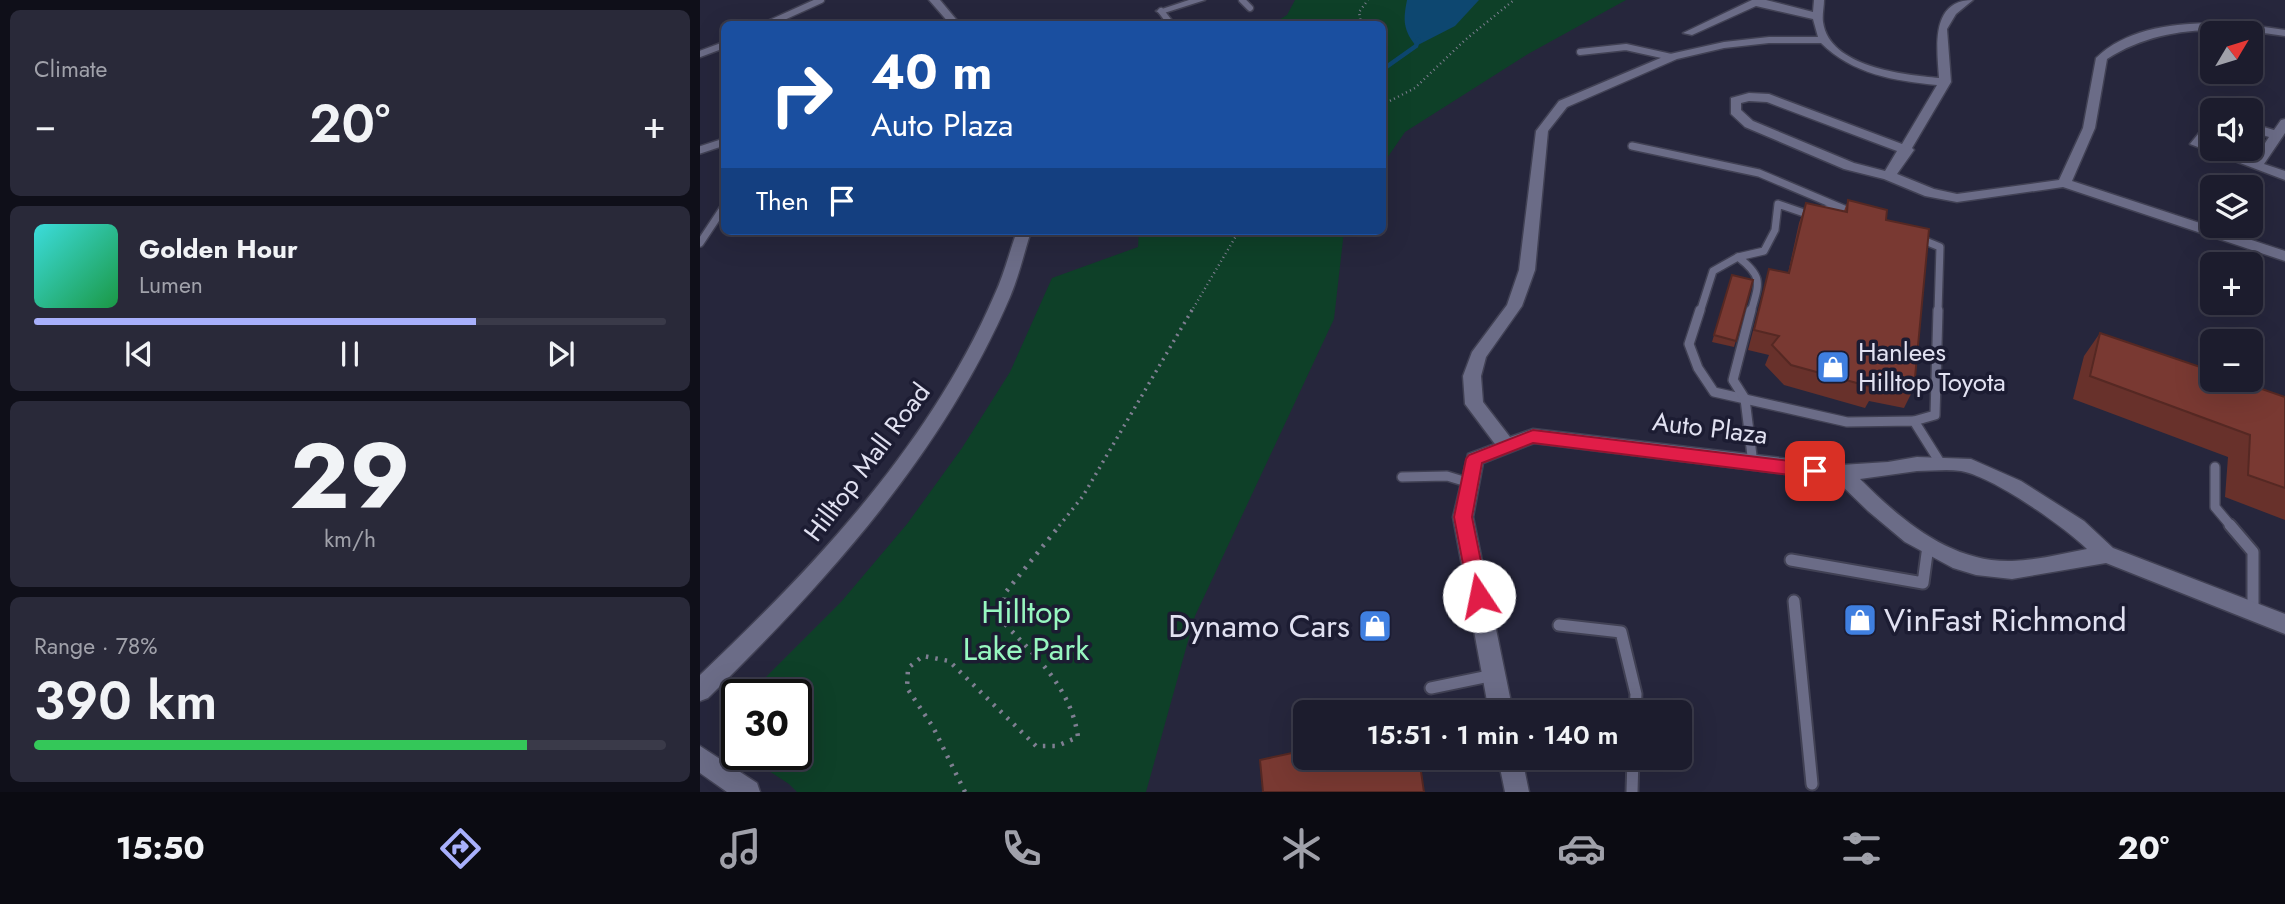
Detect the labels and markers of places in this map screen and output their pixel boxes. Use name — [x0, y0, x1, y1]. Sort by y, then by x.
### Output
place label: Hanlees Hilltop Toyota — [1858, 333, 2006, 401]
shop icon: Hanlees Hilltop Toyota — [1814, 348, 1852, 386]
pin — [1785, 441, 1845, 501]
place label: VinFast Richmond — [1884, 597, 2127, 643]
shop icon: VinFast Richmond — [1841, 601, 1879, 639]
place label: Dynamo Cars — [1168, 603, 1350, 649]
shop icon: Dynamo Cars — [1356, 607, 1394, 645]

